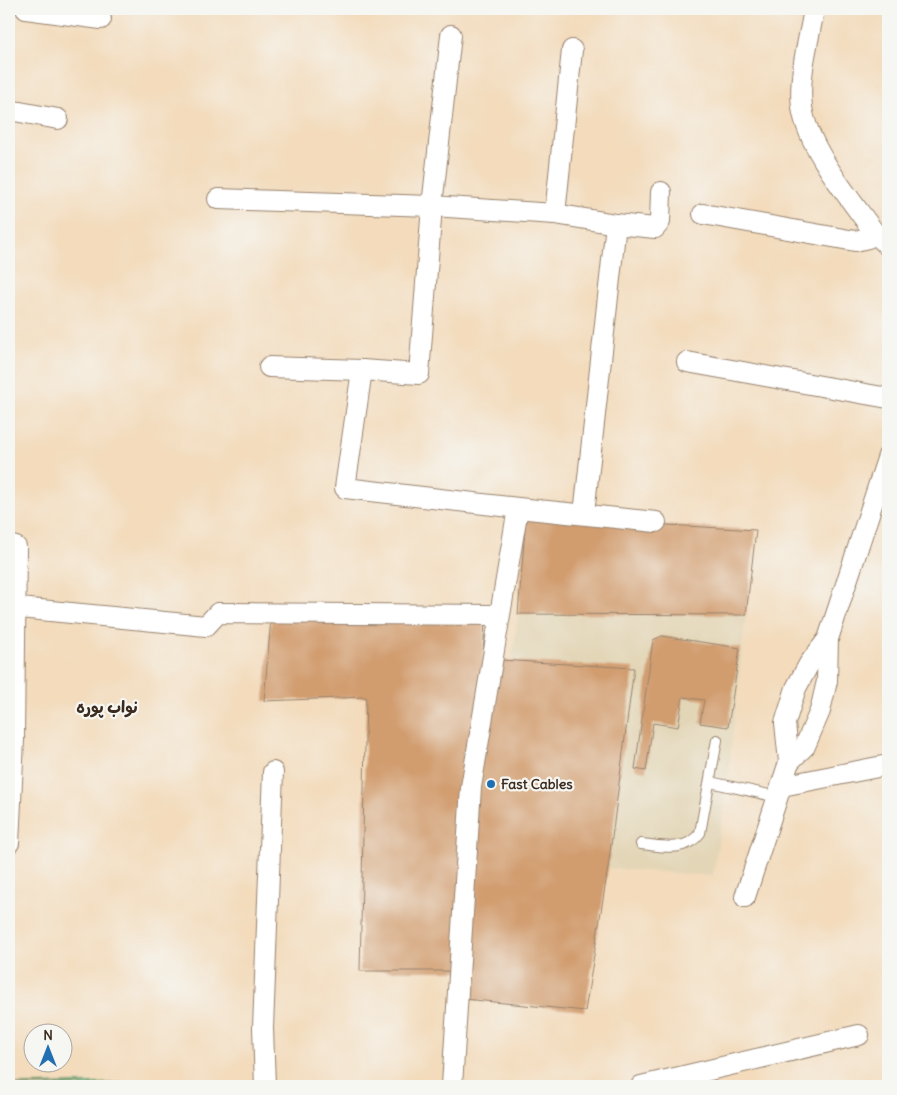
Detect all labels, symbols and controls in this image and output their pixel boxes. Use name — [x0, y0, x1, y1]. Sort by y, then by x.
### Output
district label: نواب پورہ — [76, 697, 138, 718]
place label: Fast Cables — [501, 775, 573, 793]
marker: Fast Cables — [485, 778, 497, 790]
north arrow — [22, 1022, 72, 1072]
text: N — [43, 1026, 53, 1044]

